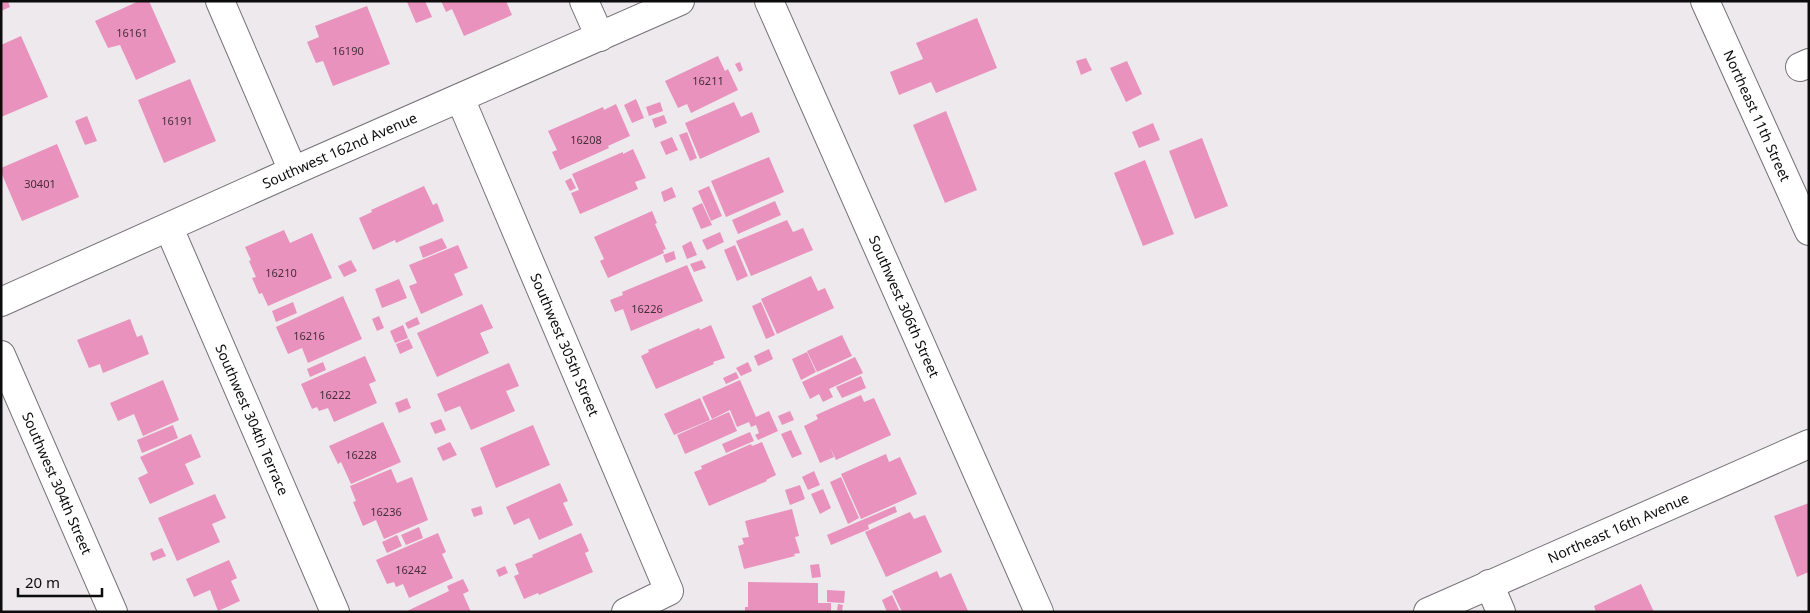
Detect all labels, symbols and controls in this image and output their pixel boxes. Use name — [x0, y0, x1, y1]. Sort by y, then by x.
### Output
house number: 16161 — [116, 25, 148, 40]
house number: 16190 — [332, 43, 364, 58]
street label: Northeast 11th Street — [1719, 47, 1795, 184]
house number: 16211 — [692, 73, 724, 88]
street label: Southwest 162nd Avenue — [259, 108, 420, 193]
house number: 16191 — [161, 113, 193, 128]
house number: 16208 — [570, 132, 602, 147]
house number: 30401 — [24, 176, 56, 191]
street label: Southwest 306th Street — [865, 232, 944, 380]
house number: 16210 — [265, 265, 297, 280]
street label: Southwest 305th Street — [526, 270, 604, 419]
house number: 16226 — [631, 301, 663, 316]
house number: 16216 — [293, 328, 325, 343]
street label: Southwest 304th Terrace — [211, 341, 293, 498]
house number: 16222 — [319, 387, 351, 402]
street label: Southwest 304th Street — [18, 409, 97, 557]
house number: 16228 — [345, 447, 377, 462]
street label: Northeast 16th Avenue — [1545, 488, 1692, 567]
house number: 16236 — [370, 504, 402, 519]
house number: 16242 — [395, 562, 427, 577]
scale bar — [18, 566, 101, 598]
text: 20 m — [25, 572, 60, 592]

